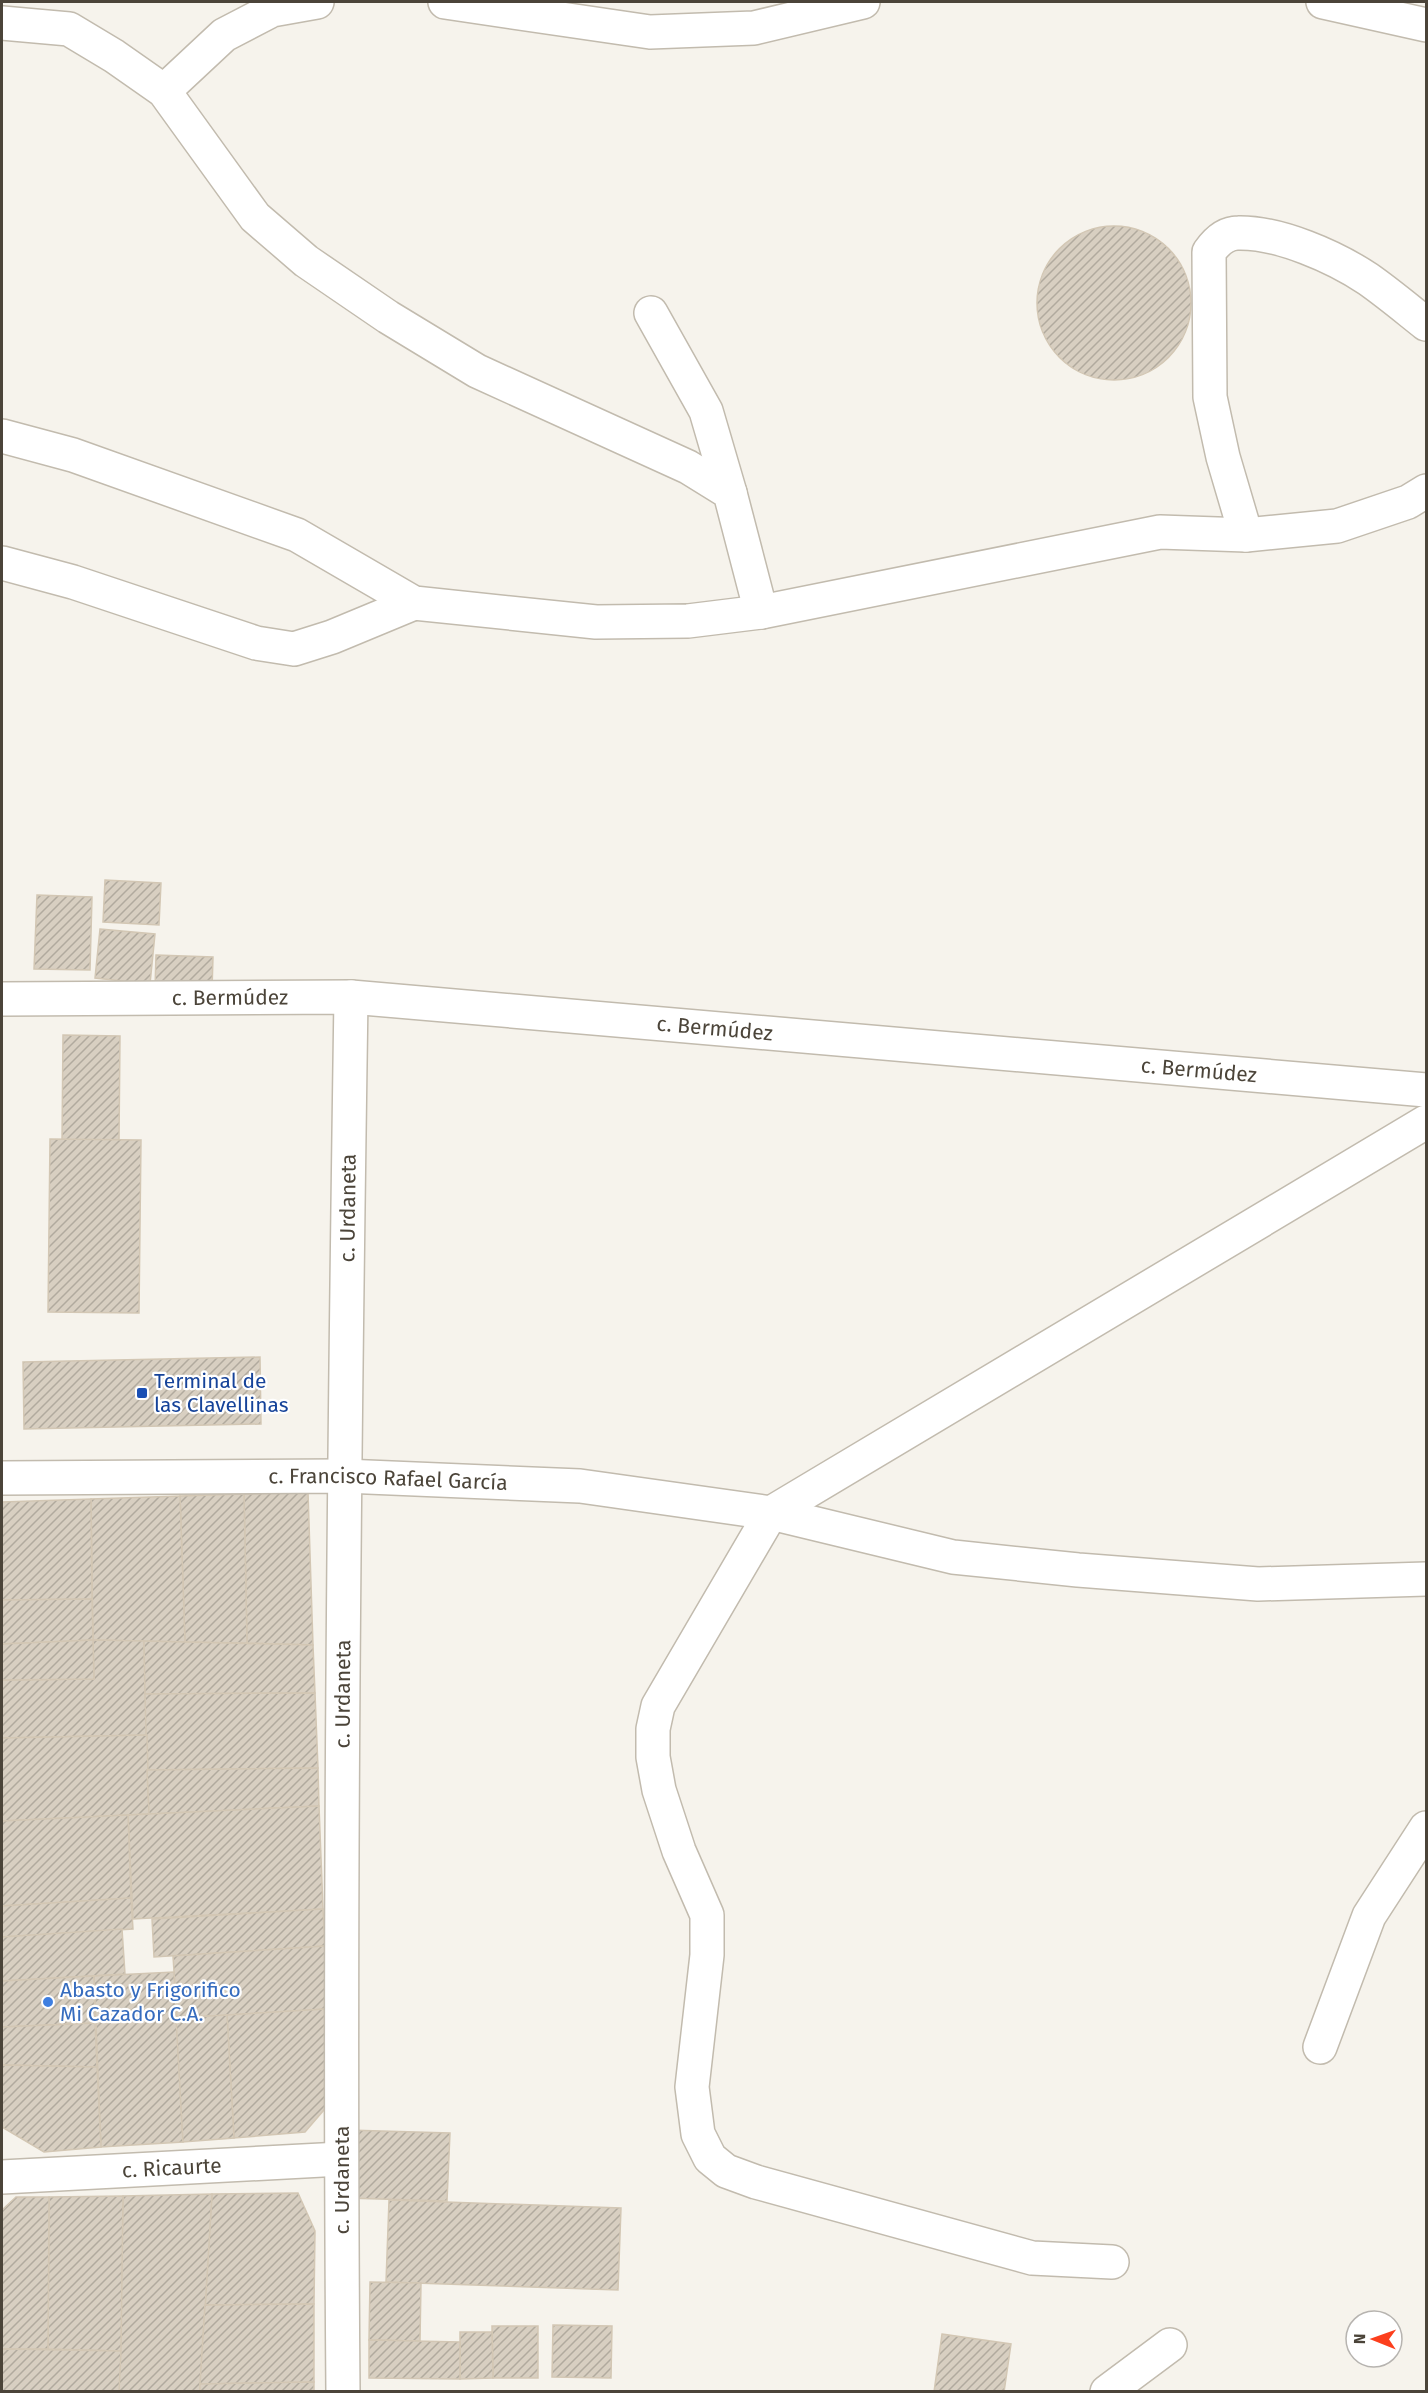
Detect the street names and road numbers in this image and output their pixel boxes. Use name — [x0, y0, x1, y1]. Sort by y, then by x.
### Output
street label: c. Bermúdez — [172, 984, 288, 1011]
street label: c. Bermúdez — [655, 1010, 774, 1046]
street label: c. Bermúdez — [1140, 1052, 1258, 1088]
street label: c. Urdaneta — [334, 1153, 362, 1263]
street label: c. Francisco Rafael García — [268, 1463, 508, 1496]
street label: c. Urdaneta — [330, 1639, 356, 1749]
street label: c. Urdaneta — [329, 2126, 355, 2234]
street label: c. Ricaurte — [121, 2152, 222, 2184]

